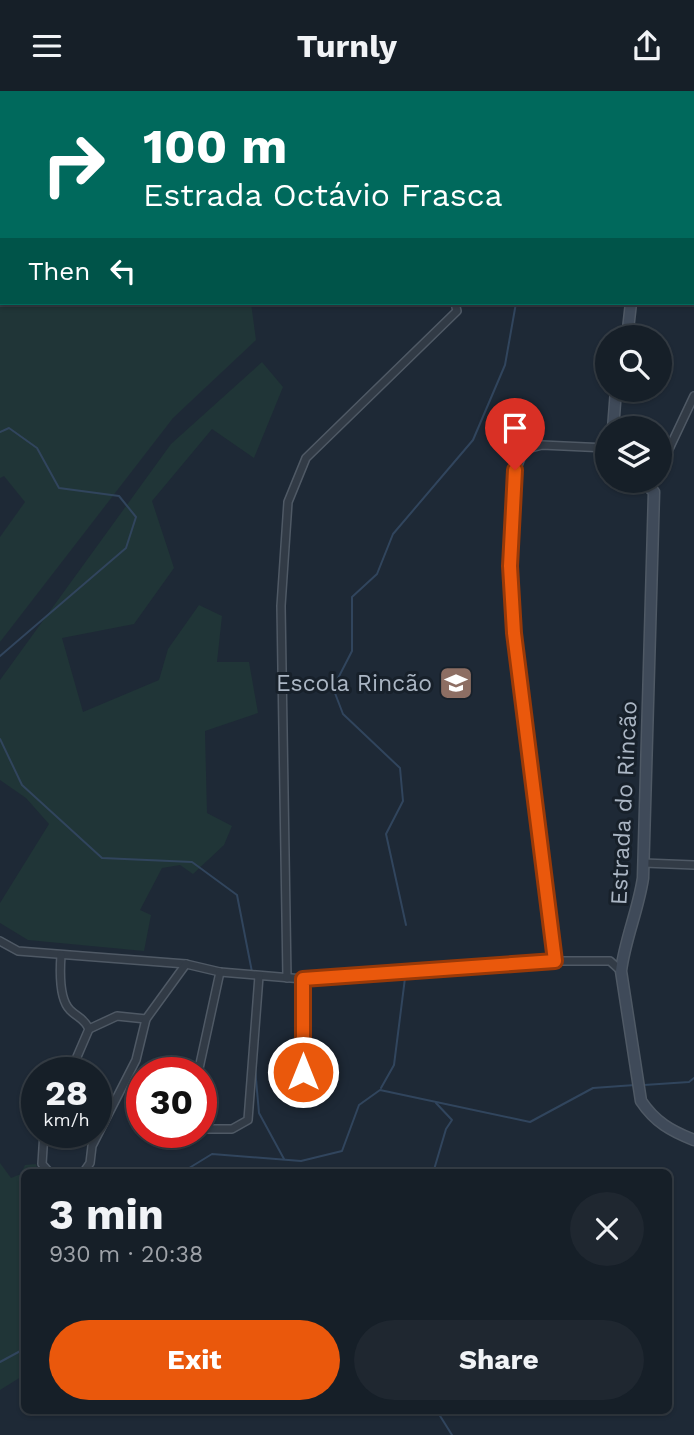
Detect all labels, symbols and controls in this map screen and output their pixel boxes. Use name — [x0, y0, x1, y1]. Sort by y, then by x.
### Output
icon: menu — [28, 27, 66, 65]
text: Turnly — [297, 27, 397, 65]
icon: share — [628, 27, 666, 65]
text: 100 m — [143, 117, 287, 175]
icon: right — [28, 119, 119, 210]
text: Estrada Octávio Frasca — [143, 176, 503, 214]
icon: left — [104, 252, 142, 290]
text: Then — [28, 256, 90, 286]
map controls — [595, 325, 672, 493]
button: search — [595, 325, 672, 402]
pin — [485, 398, 545, 470]
icon: arrive — [496, 409, 534, 447]
button: layers — [595, 416, 672, 493]
school or university icon: Escola Rincão — [437, 664, 475, 702]
place label: Escola Rincão — [276, 670, 432, 697]
street label: Estrada do Rincão — [605, 700, 643, 906]
position arrow — [266, 1035, 340, 1109]
speed limit sign: 30 — [126, 1057, 217, 1148]
text: 28 — [45, 1072, 88, 1114]
text: km/h — [43, 1109, 90, 1130]
text: 3 min — [49, 1190, 164, 1239]
button: close — [570, 1192, 644, 1266]
text: 930 m · 20:38 — [49, 1241, 203, 1268]
button: Exit — [49, 1320, 340, 1400]
button: Share — [354, 1320, 644, 1400]

